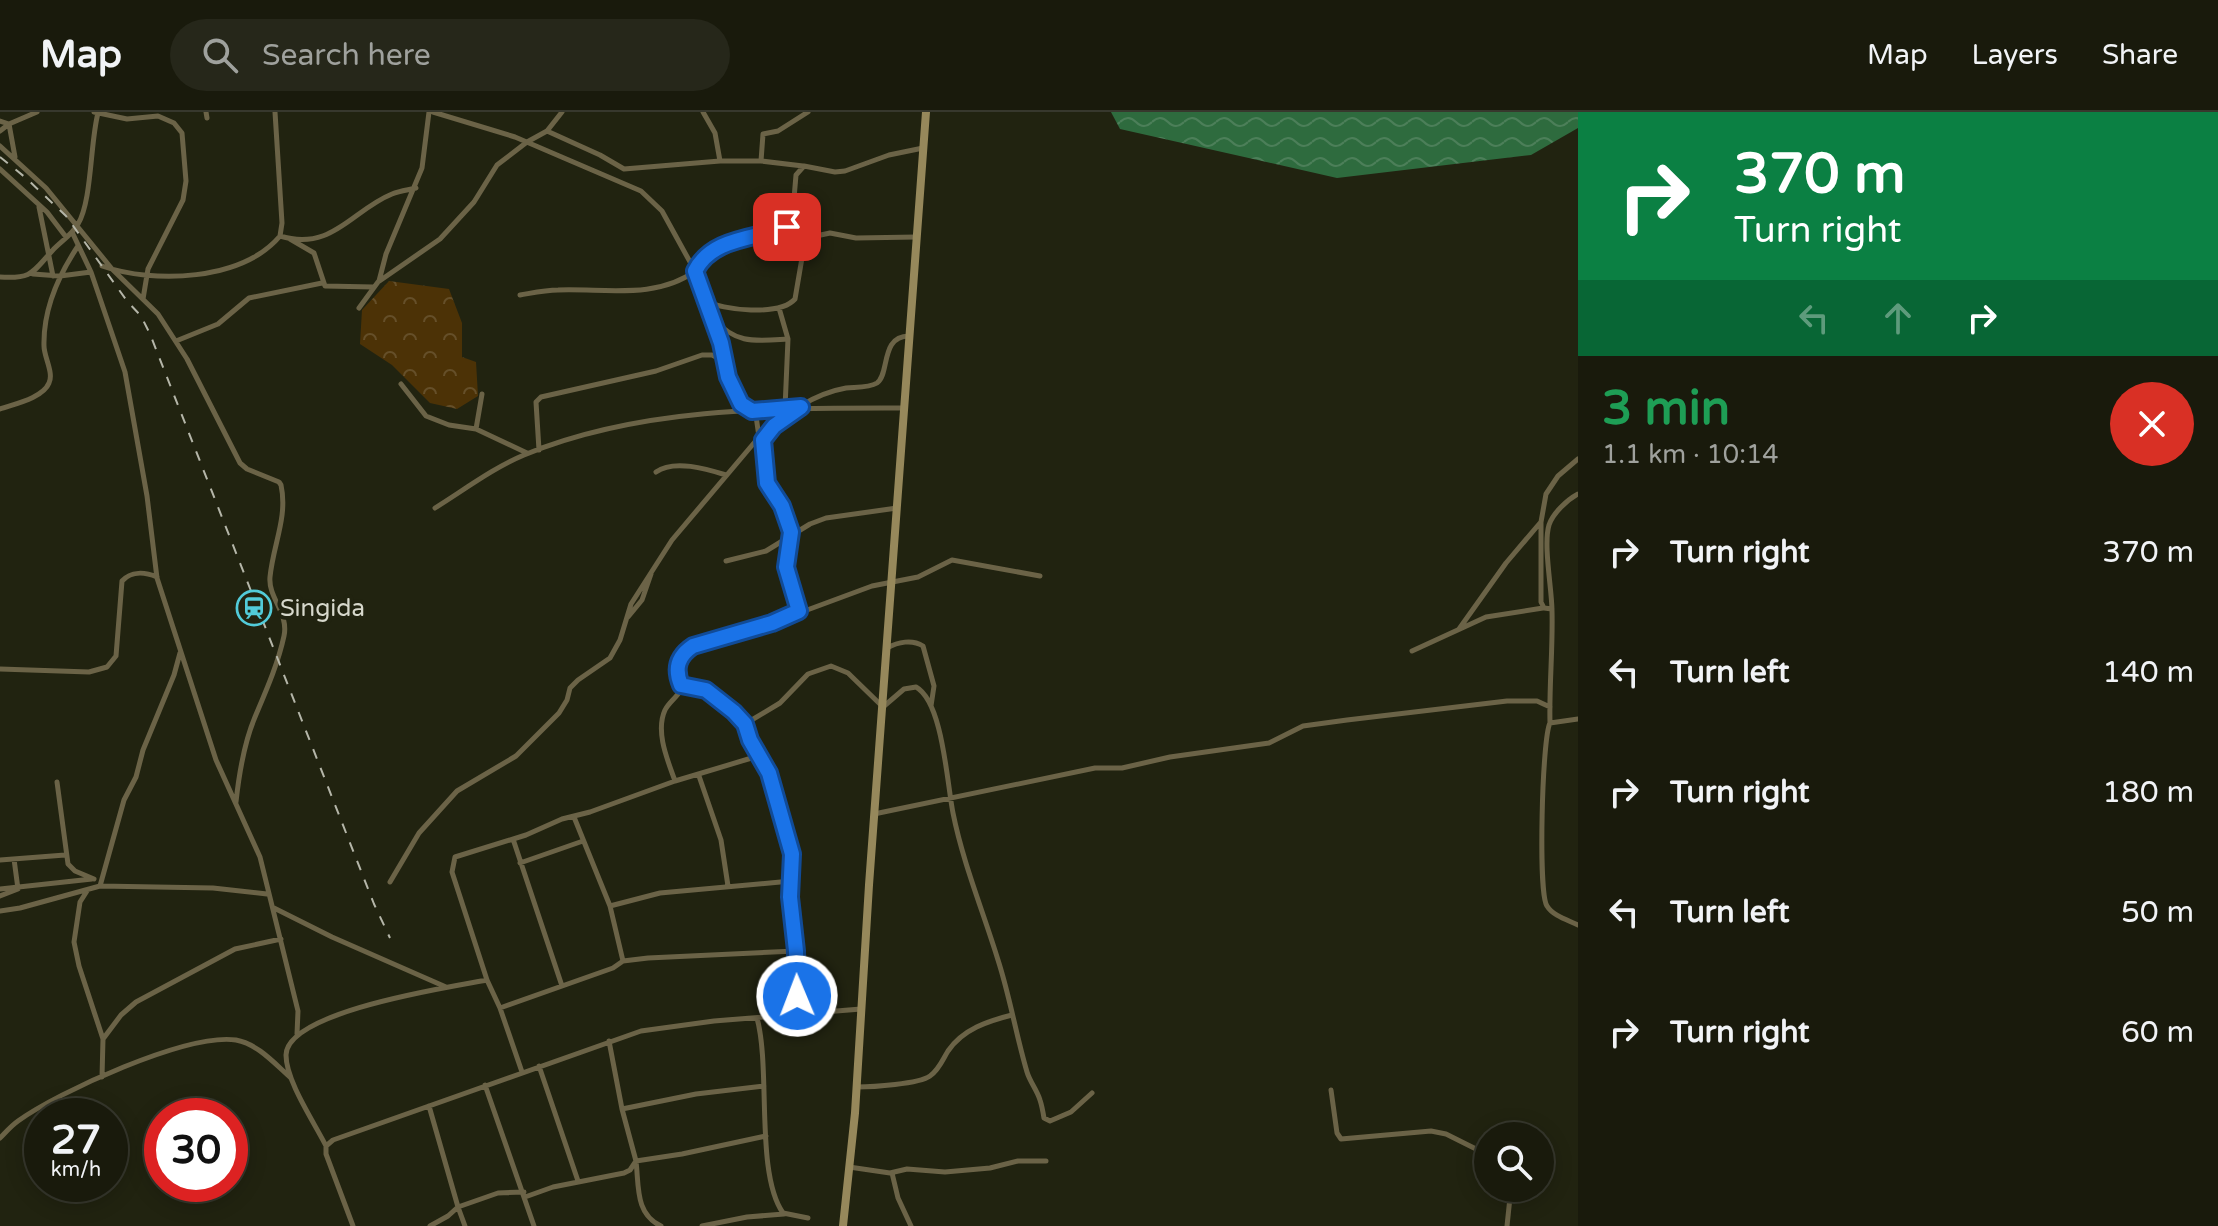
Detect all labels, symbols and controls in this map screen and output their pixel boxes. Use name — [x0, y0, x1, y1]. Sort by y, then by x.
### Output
search box — [170, 19, 730, 91]
text: Map — [40, 32, 122, 78]
icon: search — [198, 33, 242, 77]
text: Search here — [262, 37, 431, 74]
text: Map — [1867, 38, 1928, 72]
text: Layers — [1972, 38, 2058, 72]
text: Share — [2102, 38, 2178, 72]
text: 370 m — [1734, 141, 1905, 208]
icon: right — [1602, 144, 1706, 248]
pin — [753, 193, 821, 261]
icon: arrive — [765, 205, 809, 249]
text: Turn right — [1734, 209, 1901, 252]
icon: left — [1792, 296, 1836, 340]
icon: ahead — [1876, 296, 1920, 340]
icon: right — [1960, 296, 2004, 340]
text: 3 min — [1602, 380, 1730, 438]
button: close — [2110, 382, 2194, 466]
text: 1.1 km · 10:14 — [1602, 439, 1779, 470]
icon: right — [1602, 530, 1646, 574]
text: Turn right — [1670, 534, 1810, 571]
text: 370 m — [2102, 534, 2194, 571]
station icon: Singida — [235, 589, 273, 627]
place label: Singida — [280, 594, 365, 623]
icon: left — [1602, 650, 1646, 694]
text: Turn left — [1670, 654, 1789, 691]
text: 140 m — [2102, 654, 2194, 691]
icon: right — [1602, 770, 1646, 814]
text: Turn right — [1670, 774, 1810, 811]
text: 180 m — [2102, 774, 2194, 811]
icon: left — [1602, 890, 1646, 934]
text: Turn left — [1670, 894, 1789, 931]
text: 50 m — [2121, 894, 2194, 931]
position arrow — [755, 954, 839, 1038]
icon: right — [1602, 1010, 1646, 1054]
text: Turn right — [1670, 1014, 1810, 1051]
text: 60 m — [2121, 1014, 2194, 1051]
speed limit sign: 30 — [144, 1098, 248, 1202]
text: 27 — [51, 1116, 101, 1164]
map controls — [1474, 1122, 1554, 1202]
button: search — [1474, 1122, 1554, 1202]
text: km/h — [51, 1158, 101, 1182]

